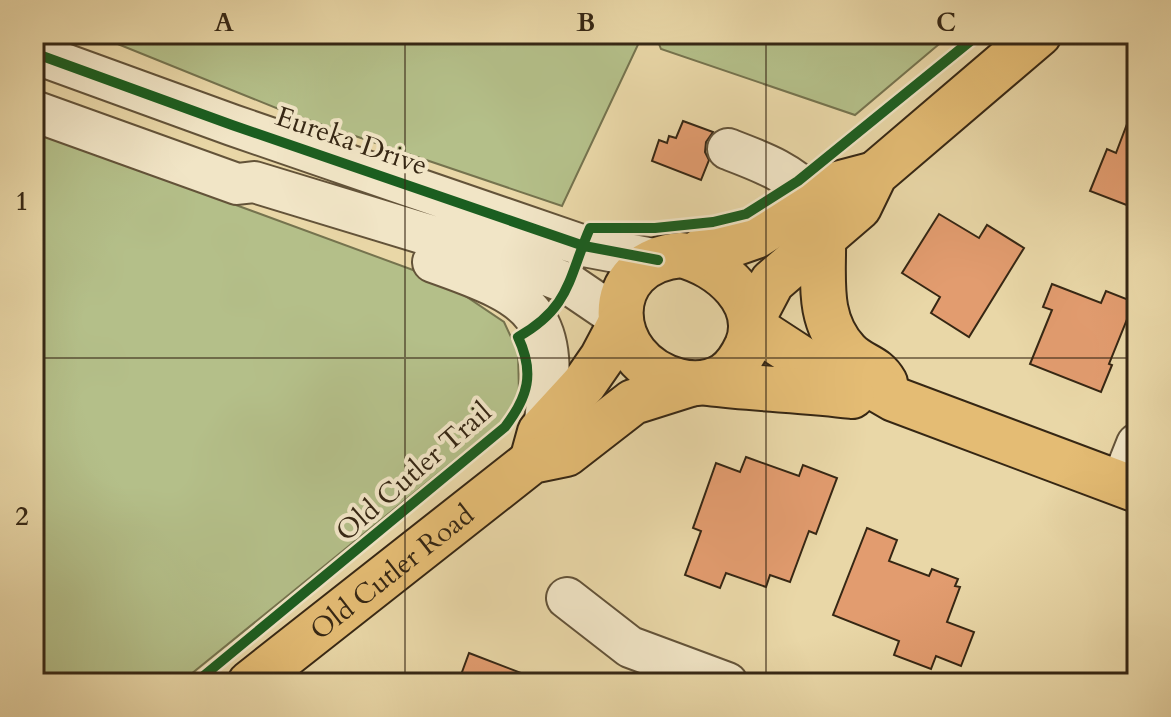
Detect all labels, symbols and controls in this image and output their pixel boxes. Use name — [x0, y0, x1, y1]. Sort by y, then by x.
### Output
text: A — [214, 5, 234, 40]
text: B — [577, 5, 595, 40]
text: C — [936, 5, 956, 40]
street label: Eureka Drive — [271, 97, 433, 185]
text: 1 — [15, 184, 29, 219]
street label: Old Cutler Trail — [328, 394, 500, 550]
street label: Old Cutler Road — [302, 496, 482, 649]
text: 2 — [15, 499, 29, 534]

